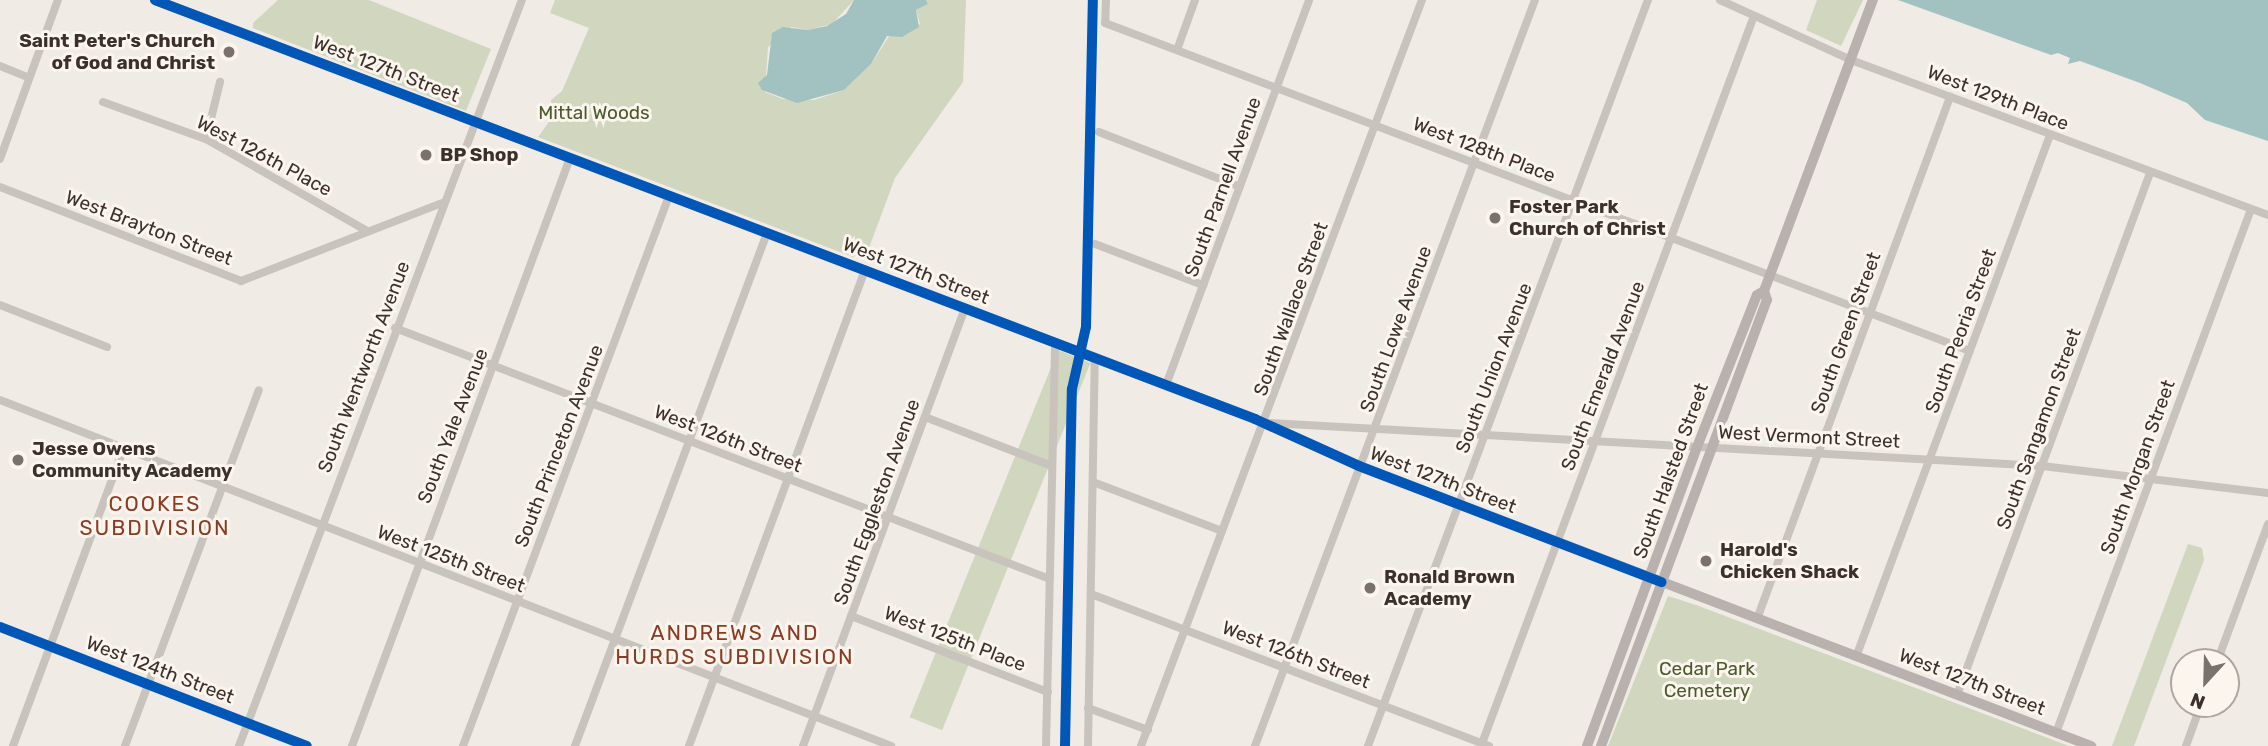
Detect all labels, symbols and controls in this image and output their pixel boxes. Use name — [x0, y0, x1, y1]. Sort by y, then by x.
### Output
place label: Saint Peter's Church of God and Christ — [19, 30, 215, 74]
street label: West 127th Street — [310, 31, 462, 107]
marker: Saint Peter's Church of God and Christ — [221, 44, 237, 60]
street label: West 129th Place — [1924, 61, 2072, 135]
street label: South Parnell Avenue — [1180, 94, 1266, 280]
park label: Mittal Woods — [538, 102, 650, 124]
street label: West 126th Place — [192, 111, 336, 201]
street label: West 128th Place — [1410, 112, 1558, 188]
place label: BP Shop — [440, 144, 519, 166]
marker: BP Shop — [418, 147, 434, 163]
street label: West Brayton Street — [62, 186, 236, 270]
place label: Foster Park Church of Christ — [1509, 196, 1666, 240]
marker: Foster Park Church of Christ — [1487, 210, 1503, 226]
street label: South Wallace Street — [1249, 219, 1333, 399]
street label: West 127th Street — [840, 233, 992, 309]
street label: South Lowe Avenue — [1355, 243, 1437, 415]
street label: South Peoria Street — [1921, 246, 2001, 416]
street label: South Green Street — [1806, 249, 1886, 417]
street label: South Wentworth Avenue — [313, 258, 415, 476]
street label: South Emerald Avenue — [1556, 278, 1650, 474]
street label: South Union Avenue — [1451, 279, 1537, 457]
street label: South Sangamon Street — [1992, 325, 2086, 533]
street label: South Princeton Avenue — [510, 341, 608, 551]
street label: South Yale Avenue — [413, 345, 493, 507]
street label: South Morgan Street — [2096, 377, 2180, 557]
street label: South Halsted Street — [1629, 380, 1713, 562]
street label: South Eggleston Avenue — [829, 396, 925, 608]
street label: West 126th Street — [651, 400, 805, 478]
street label: West Vermont Street — [1717, 421, 1901, 453]
place label: Jesse Owens Community Academy — [32, 438, 233, 482]
street label: West 127th Street — [1367, 442, 1519, 518]
marker: Jesse Owens Community Academy — [10, 452, 26, 468]
district label: COOKES SUBDIVISION — [81, 491, 229, 541]
street label: West 125th Street — [374, 520, 528, 598]
place label: Harold's Chicken Shack — [1720, 539, 1859, 583]
marker: Harold's Chicken Shack — [1698, 553, 1714, 569]
place label: Ronald Brown Academy — [1384, 566, 1515, 610]
marker: Ronald Brown Academy — [1362, 580, 1378, 596]
street label: West 125th Place — [881, 602, 1029, 676]
street label: West 126th Street — [1219, 616, 1373, 694]
district label: ANDREWS AND HURDS SUBDIVISION — [617, 620, 853, 670]
street label: West 124th Street — [83, 631, 237, 709]
street label: West 127th Street — [1896, 644, 2048, 720]
north arrow — [2170, 648, 2240, 718]
park label: Cedar Park Cemetery — [1659, 658, 1755, 702]
text: N — [2187, 688, 2208, 714]

